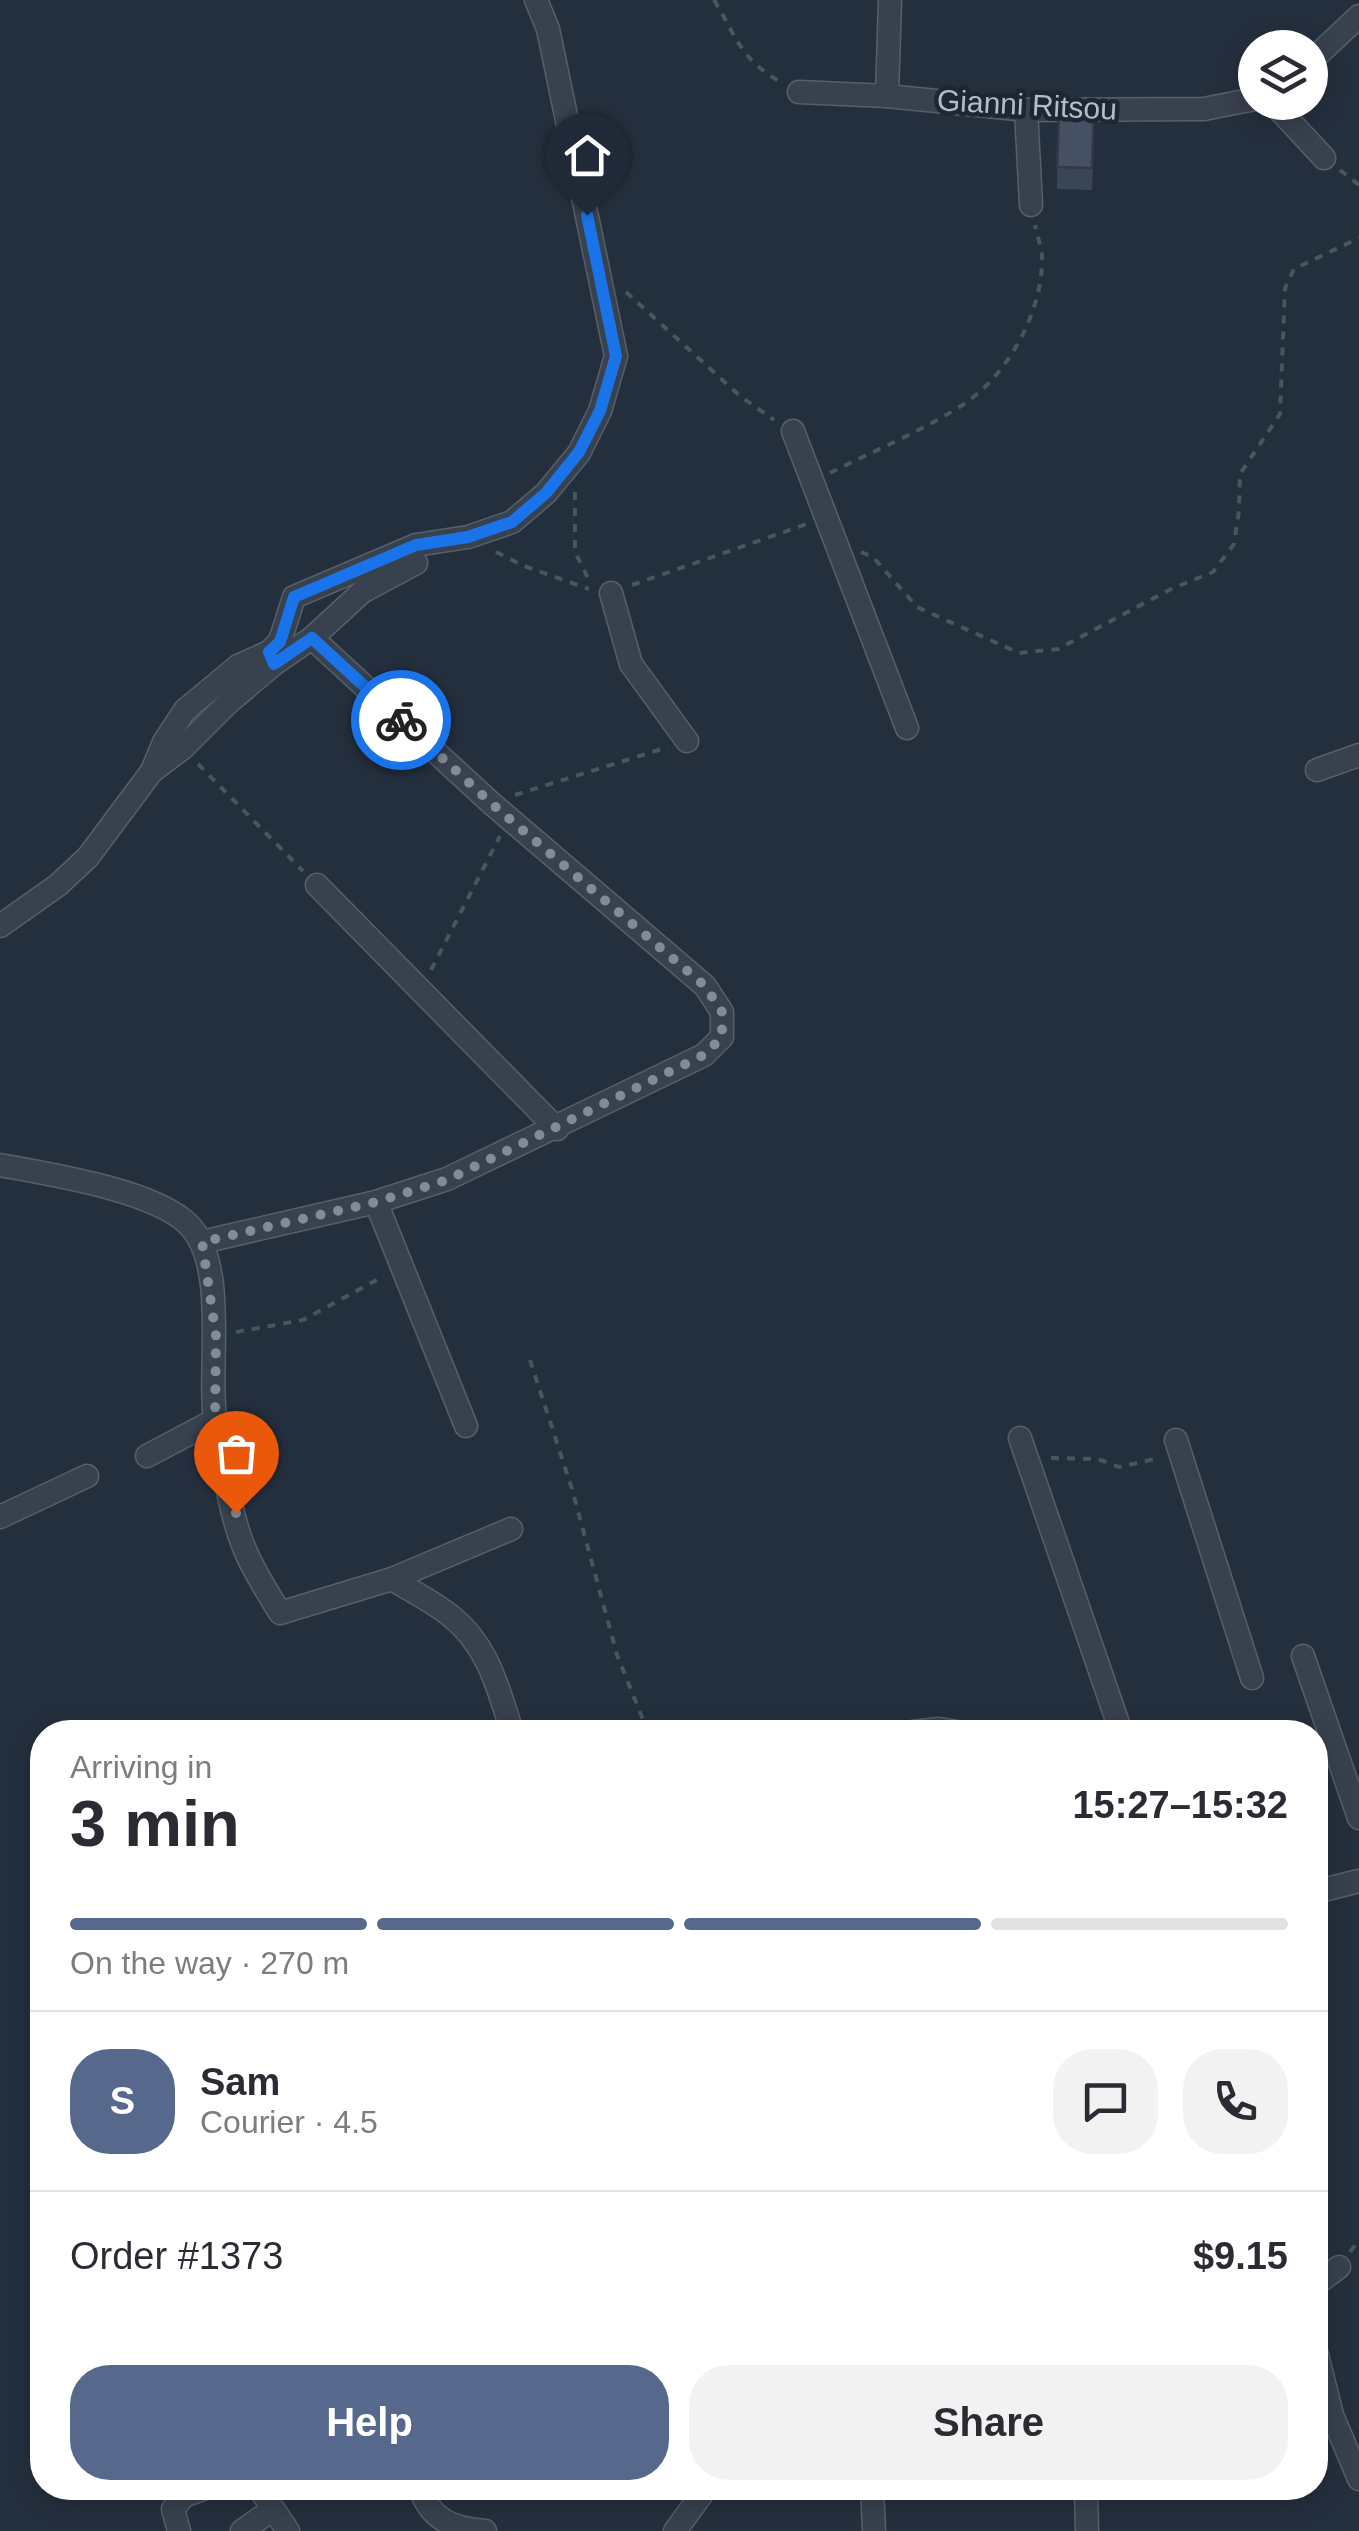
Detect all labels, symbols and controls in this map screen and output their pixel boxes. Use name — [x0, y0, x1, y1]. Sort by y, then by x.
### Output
map controls — [1238, 30, 1328, 120]
button: layers — [1238, 30, 1328, 120]
street label: Gianni Ritsou — [936, 83, 1118, 126]
pin — [545, 113, 630, 216]
icon: home — [560, 128, 615, 183]
courier — [351, 670, 451, 770]
icon: bike — [374, 693, 429, 748]
pin — [194, 1411, 279, 1514]
icon: bag — [209, 1426, 264, 1481]
text: Arriving in — [70, 1749, 212, 1785]
text: 15:27–15:32 — [1072, 1784, 1288, 1826]
text: 3 min — [70, 1787, 240, 1860]
text: On the way · 270 m — [70, 1945, 349, 1981]
button: chat — [1053, 2049, 1158, 2154]
button: phone — [1183, 2049, 1288, 2154]
text: Sam — [200, 2061, 280, 2103]
text: S — [110, 2080, 135, 2122]
text: Courier · 4.5 — [200, 2104, 378, 2140]
text: Order #1373 — [70, 2235, 283, 2277]
text: $9.15 — [1193, 2235, 1288, 2277]
button: Help — [70, 2365, 669, 2480]
button: Share — [689, 2365, 1288, 2480]

